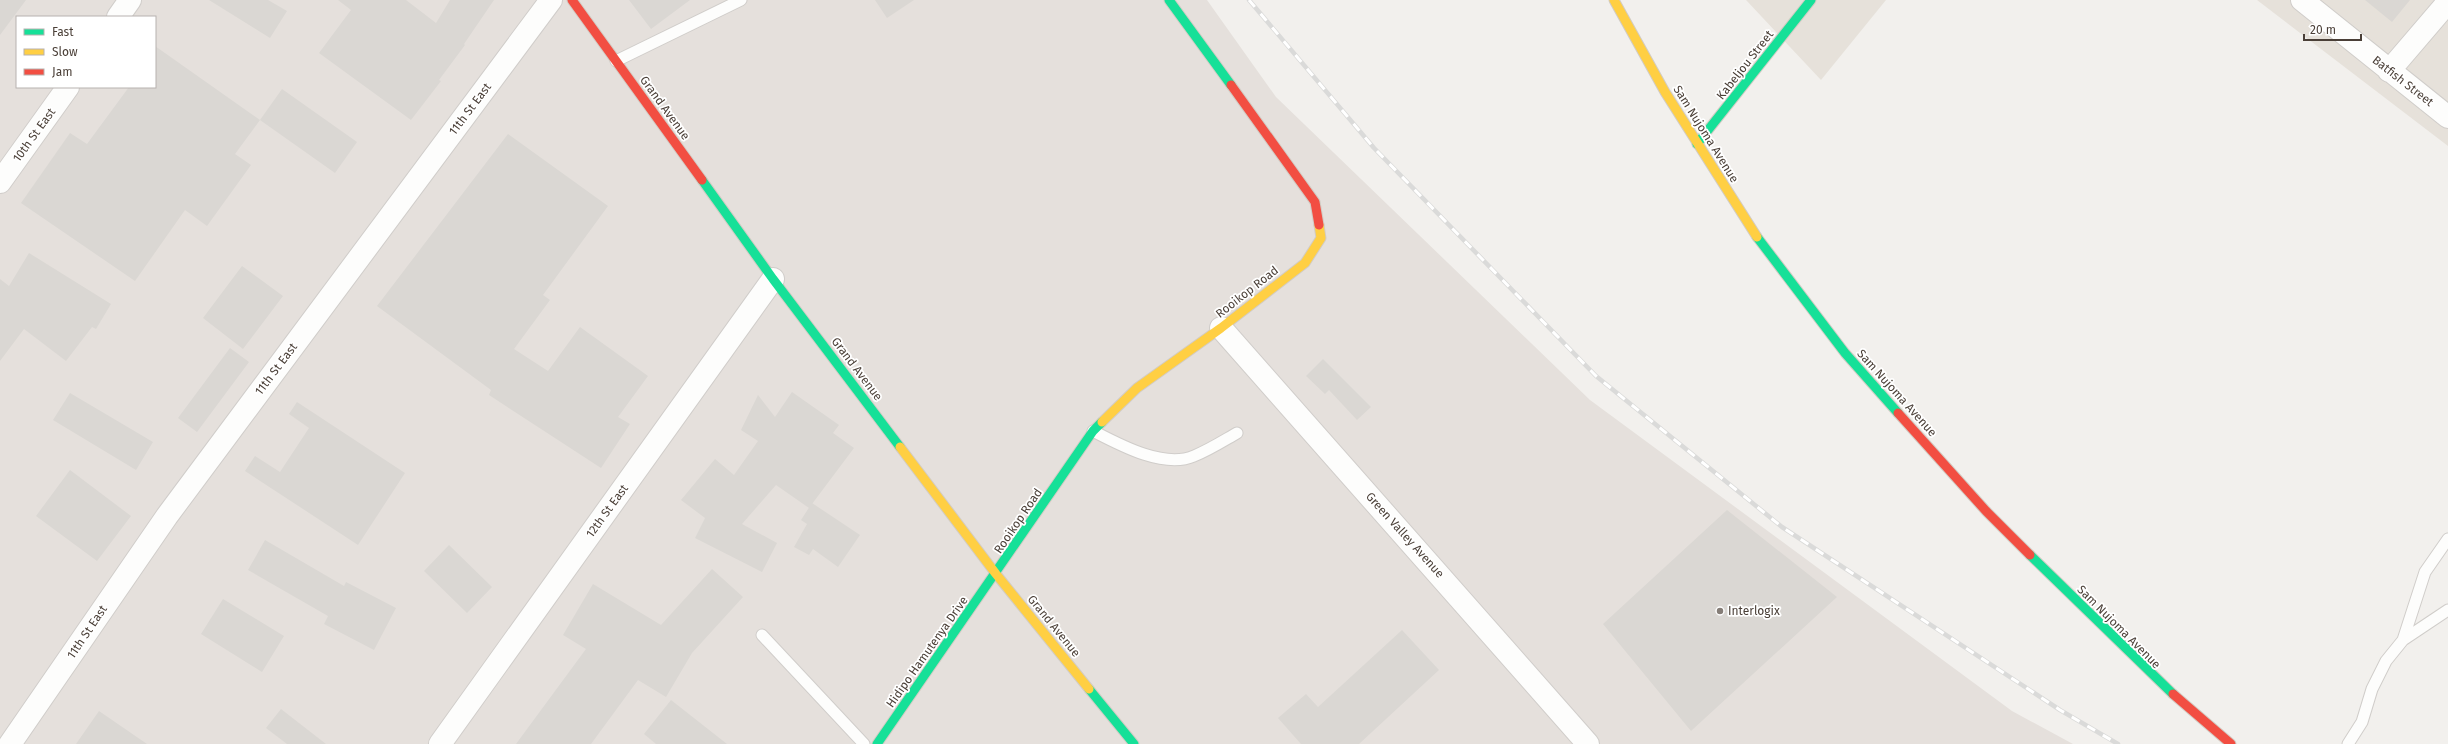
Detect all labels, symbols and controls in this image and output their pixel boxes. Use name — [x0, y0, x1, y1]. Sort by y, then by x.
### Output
legend — [16, 16, 156, 88]
scale bar — [2304, 16, 2361, 42]
text: 20 m — [2310, 23, 2336, 37]
text: Fast — [52, 25, 74, 39]
street label: Kabeljou Street — [1714, 27, 1777, 102]
text: Slow — [52, 45, 78, 59]
street label: Batfish Street — [2370, 53, 2437, 110]
text: Jam — [52, 65, 72, 79]
street label: Grand Avenue — [637, 73, 693, 143]
street label: 11th St East — [446, 80, 494, 138]
street label: Sam Nujoma Avenue — [1670, 83, 1742, 185]
street label: 10th St East — [10, 105, 59, 165]
street label: Rooikop Road — [1213, 263, 1281, 321]
street label: Grand Avenue — [829, 335, 885, 403]
street label: 11th St East — [252, 340, 300, 398]
street label: Sam Nujoma Avenue — [1854, 347, 1940, 439]
street label: 12th St East — [583, 481, 631, 540]
street label: Rooikop Road — [991, 486, 1045, 556]
street label: Green Valley Avenue — [1363, 489, 1447, 581]
street label: Sam Nujoma Avenue — [2074, 582, 2164, 672]
street label: Grand Avenue — [1025, 592, 1083, 660]
street label: Hidipo Hamutenya Drive — [883, 594, 971, 710]
street label: 11th St East — [64, 602, 110, 661]
place label: Interlogix — [1728, 604, 1780, 618]
marker: Interlogix — [1715, 606, 1725, 616]

